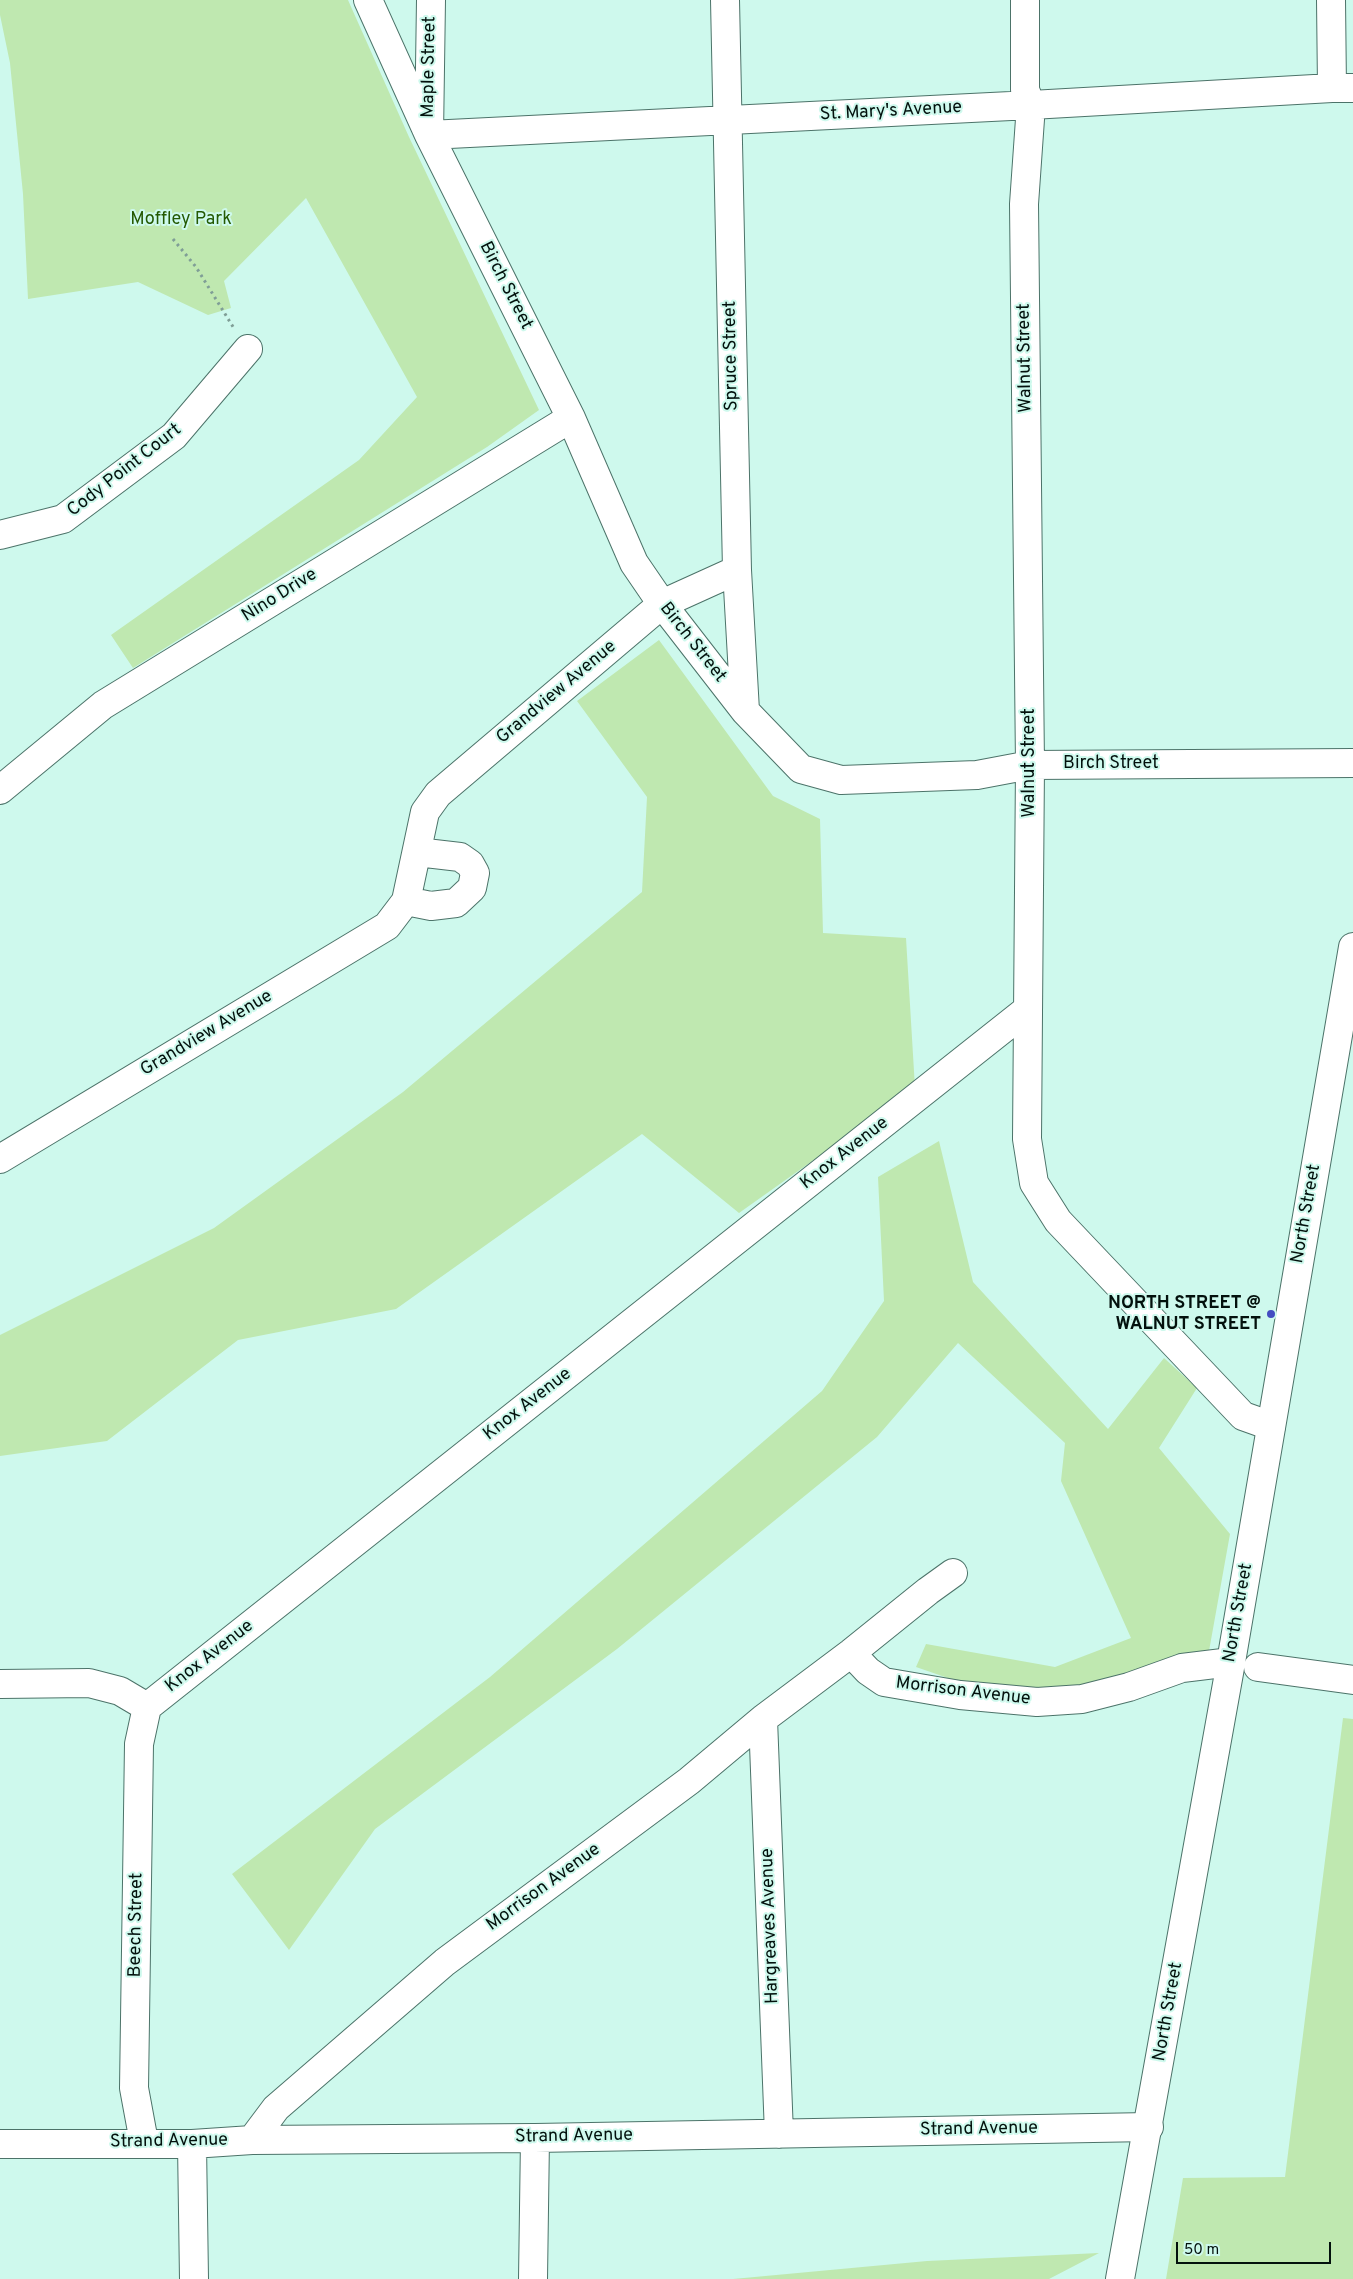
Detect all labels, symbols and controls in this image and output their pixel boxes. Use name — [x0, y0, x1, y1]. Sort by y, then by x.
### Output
street label: Maple Street — [418, 16, 442, 118]
street label: St. Mary's Avenue — [819, 97, 963, 127]
park label: Moffley Park — [130, 209, 232, 231]
street label: Birch Street — [474, 238, 536, 334]
street label: Spruce Street — [720, 301, 744, 411]
street label: Walnut Street — [1014, 303, 1038, 413]
street label: Cody Point Court — [64, 420, 186, 522]
street label: Nino Drive — [238, 564, 322, 628]
street label: Birch Street — [654, 599, 730, 687]
street label: Grandview Avenue — [493, 637, 621, 749]
street label: Walnut Street — [1019, 708, 1041, 818]
street label: Birch Street — [1063, 753, 1159, 775]
street label: Grandview Avenue — [137, 986, 277, 1082]
street label: Knox Avenue — [797, 1113, 893, 1195]
street label: North Street — [1288, 1163, 1326, 1265]
place label: NORTH STREET @ WALNUT STREET — [1108, 1293, 1261, 1336]
marker: NORTH STREET @ WALNUT STREET — [1265, 1308, 1277, 1320]
street label: Knox Avenue — [480, 1364, 576, 1446]
street label: North Street — [1220, 1562, 1258, 1664]
street label: Knox Avenue — [162, 1616, 258, 1698]
street label: Morrison Avenue — [894, 1673, 1032, 1711]
street label: Morrison Avenue — [483, 1839, 605, 1937]
street label: Hargreaves Avenue — [757, 1848, 785, 2004]
street label: Beech Street — [125, 1872, 149, 1978]
street label: North Street — [1150, 1961, 1188, 2063]
street label: Strand Avenue — [920, 2118, 1038, 2142]
street label: Strand Avenue — [515, 2125, 633, 2149]
street label: Strand Avenue — [110, 2130, 228, 2154]
scale bar — [1178, 2232, 1333, 2264]
text: 50 m — [1184, 2241, 1219, 2260]

